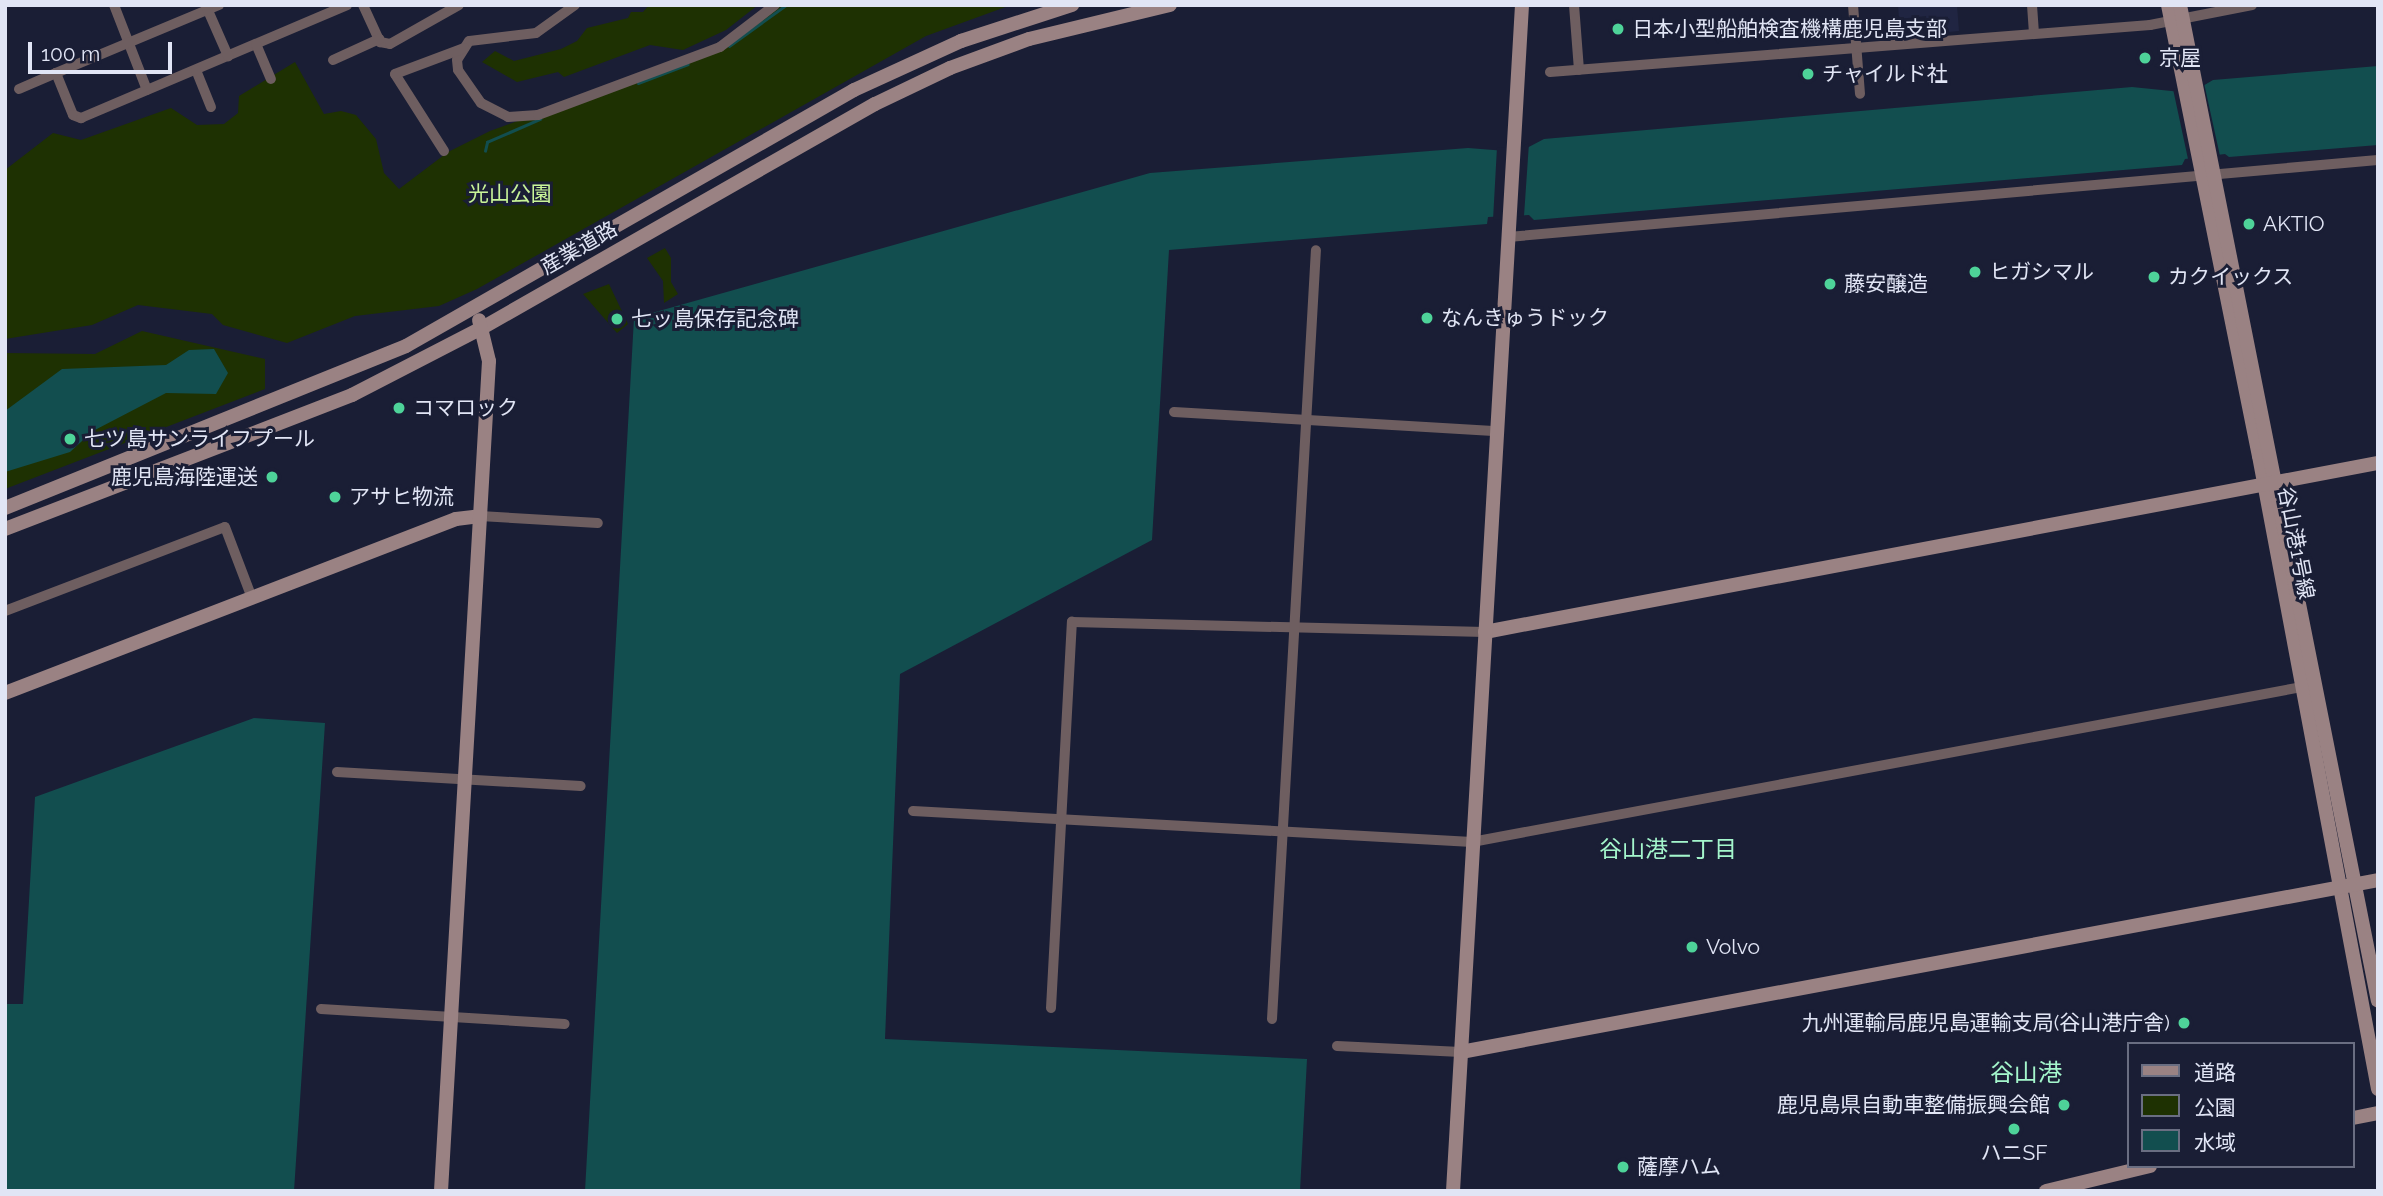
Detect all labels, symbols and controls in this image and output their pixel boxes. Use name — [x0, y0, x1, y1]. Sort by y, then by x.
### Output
place label: 日本小型船舶検査機構鹿児島支部 — [1632, 16, 1947, 42]
marker: 日本小型船舶検査機構鹿児島支部 — [1610, 21, 1626, 37]
scale bar — [32, 28, 175, 72]
text: 100 m — [41, 41, 100, 66]
place label: 京屋 — [2159, 45, 2201, 71]
marker: 京屋 — [2137, 50, 2153, 66]
place label: チャイルド社 — [1822, 61, 1948, 87]
marker: チャイルド社 — [1800, 66, 1816, 82]
park label: 光山公園 — [468, 181, 552, 207]
place label: AKTIO — [2263, 211, 2324, 237]
street label: 産業道路 — [536, 216, 622, 280]
marker: AKTIO — [2241, 216, 2257, 232]
place label: ヒガシマル — [1989, 259, 2094, 285]
marker: ヒガシマル — [1967, 264, 1983, 280]
place label: カクイックス — [2168, 264, 2294, 290]
marker: カクイックス — [2146, 269, 2162, 285]
place label: 藤安醸造 — [1844, 271, 1928, 297]
marker: 藤安醸造 — [1822, 276, 1838, 292]
place label: なんきゅうドック — [1441, 305, 1609, 331]
place label: 七ッ島保存記念碑 — [631, 306, 799, 332]
marker: なんきゅうドック — [1419, 310, 1435, 326]
marker: 七ッ島保存記念碑 — [609, 311, 625, 327]
place label: コマロック — [413, 395, 518, 421]
marker: コマロック — [391, 400, 407, 416]
place label: 七ツ島サンライフプール — [84, 426, 315, 452]
marker: 七ツ島サンライフプール — [62, 431, 78, 447]
place label: 鹿児島海陸運送 — [111, 464, 258, 490]
marker: 鹿児島海陸運送 — [264, 469, 280, 485]
place label: アサヒ物流 — [349, 484, 454, 510]
street label: 谷山港1号線 — [2273, 485, 2319, 601]
marker: アサヒ物流 — [327, 489, 343, 505]
district label: 谷山港二丁目 — [1599, 835, 1737, 863]
place label: Volvo — [1706, 934, 1760, 960]
marker: Volvo — [1684, 939, 1700, 955]
place label: 九州運輸局鹿児島運輸支局(谷山港庁舎) — [1802, 1010, 2170, 1036]
marker: 九州運輸局鹿児島運輸支局(谷山港庁舎) — [2176, 1015, 2192, 1031]
legend — [2128, 1042, 2355, 1168]
district label: 谷山港 — [1990, 1059, 2062, 1087]
text: 道路 — [2194, 1060, 2236, 1085]
place label: 鹿児島県自動車整備振興会館 — [1777, 1092, 2050, 1118]
text: 公園 — [2194, 1095, 2236, 1120]
marker: 鹿児島県自動車整備振興会館 — [2056, 1097, 2072, 1113]
marker: ハニSF — [2006, 1121, 2022, 1137]
text: 水域 — [2194, 1130, 2236, 1155]
place label: ハニSF — [1980, 1140, 2048, 1166]
place label: 薩摩ハム — [1637, 1154, 1721, 1180]
marker: 薩摩ハム — [1615, 1159, 1631, 1175]

